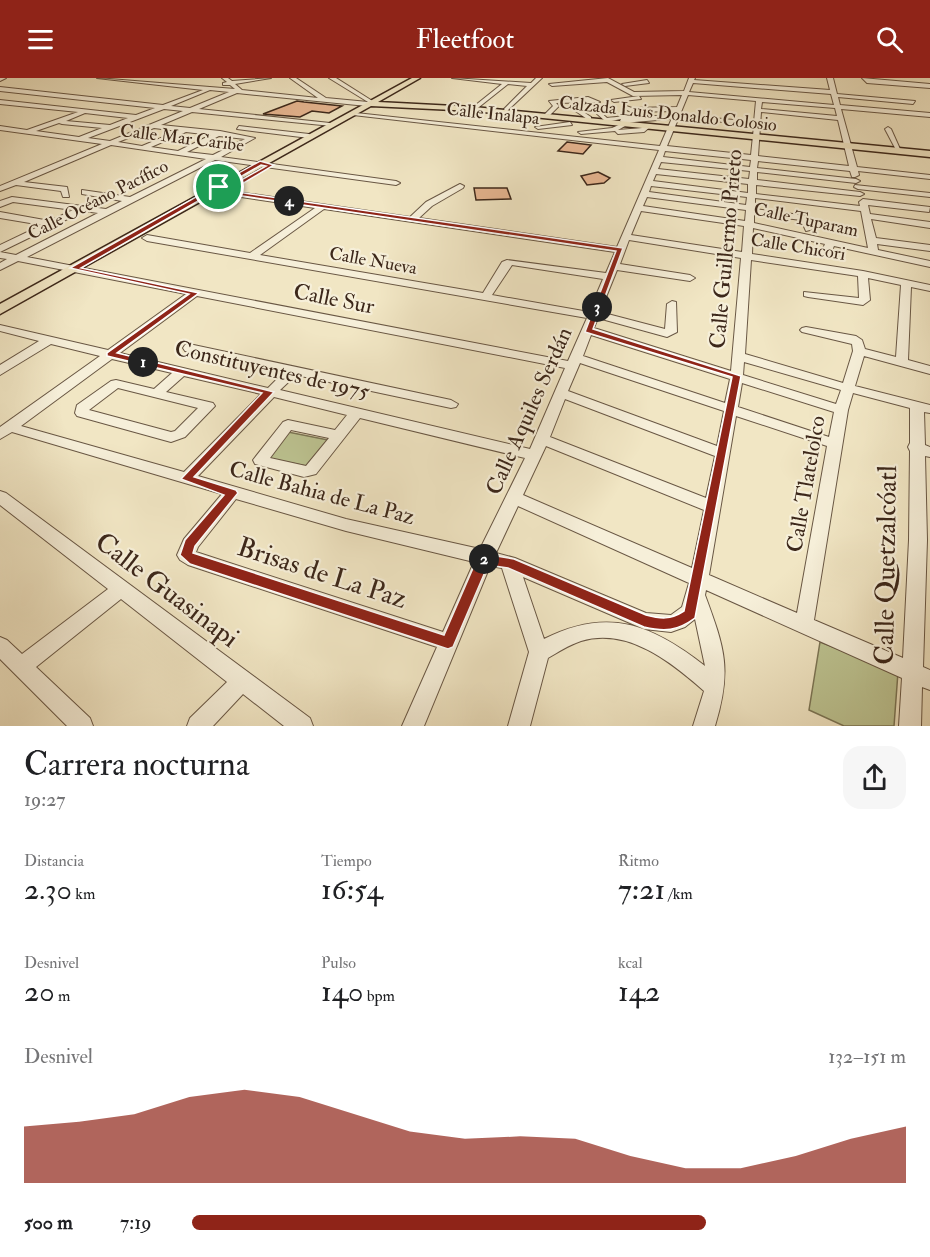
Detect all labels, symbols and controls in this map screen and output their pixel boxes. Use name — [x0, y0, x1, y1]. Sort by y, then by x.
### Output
icon: menu — [24, 23, 57, 56]
text: Fleetfoot — [416, 23, 514, 56]
icon: search — [873, 23, 906, 56]
street label: Calzada Luis Donaldo Colosio — [558, 91, 778, 137]
street label: Calle Inalapa — [445, 98, 541, 130]
street label: Calle Mar Caribe — [119, 119, 246, 157]
street label: Calle Guillermo Prieto — [703, 148, 749, 350]
street label: Calle Océano Pacífico — [24, 154, 172, 245]
pin — [193, 161, 244, 212]
icon: arrive — [202, 170, 235, 203]
pin: 4 — [274, 186, 304, 216]
text: 4 — [285, 191, 293, 211]
street label: Calle Tuparam — [752, 198, 860, 242]
street label: Calle Chicori — [749, 228, 847, 266]
street label: Calle Nueva — [327, 242, 419, 280]
street label: Calle Sur — [291, 277, 378, 321]
pin: 3 — [582, 292, 612, 322]
text: 3 — [594, 297, 600, 317]
street label: Calle Aquiles Serdán — [480, 323, 578, 499]
street label: Constituyentes de 1975 — [172, 334, 372, 406]
pin: 1 — [128, 347, 158, 377]
text: 1 — [140, 352, 146, 372]
street label: Calle Tlatelolco — [780, 413, 832, 555]
street label: Calle Bahia de La Paz — [226, 455, 418, 531]
street label: Calle Quetzalcóatl — [868, 465, 904, 665]
street label: Calle Guasinapi — [88, 525, 245, 656]
street label: Brisas de La Paz — [233, 530, 411, 616]
pin: 2 — [469, 544, 499, 574]
text: 2 — [480, 549, 488, 569]
text: Carrera nocturna — [24, 744, 249, 785]
button: share — [843, 746, 906, 809]
text: 19:27 — [24, 787, 66, 812]
text: Distancia — [24, 851, 84, 871]
text: Tiempo — [321, 851, 372, 871]
text: Ritmo — [618, 851, 659, 871]
text: 2.30 — [24, 871, 72, 908]
text: 16:54 — [321, 871, 383, 908]
text: 7:21 — [618, 871, 665, 908]
text: km — [72, 884, 95, 904]
text: /km — [665, 884, 693, 904]
text: Desnivel — [24, 953, 79, 973]
text: Pulso — [321, 953, 356, 973]
text: kcal — [618, 953, 643, 973]
text: 20 — [24, 973, 55, 1010]
text: 140 — [321, 973, 363, 1010]
text: 142 — [618, 973, 660, 1010]
text: m — [55, 986, 70, 1006]
text: bpm — [363, 986, 395, 1006]
text: Desnivel — [24, 1044, 93, 1069]
text: 132–151 m — [828, 1044, 906, 1069]
text: 500 m — [24, 1210, 73, 1235]
text: 7:19 — [120, 1210, 151, 1235]

